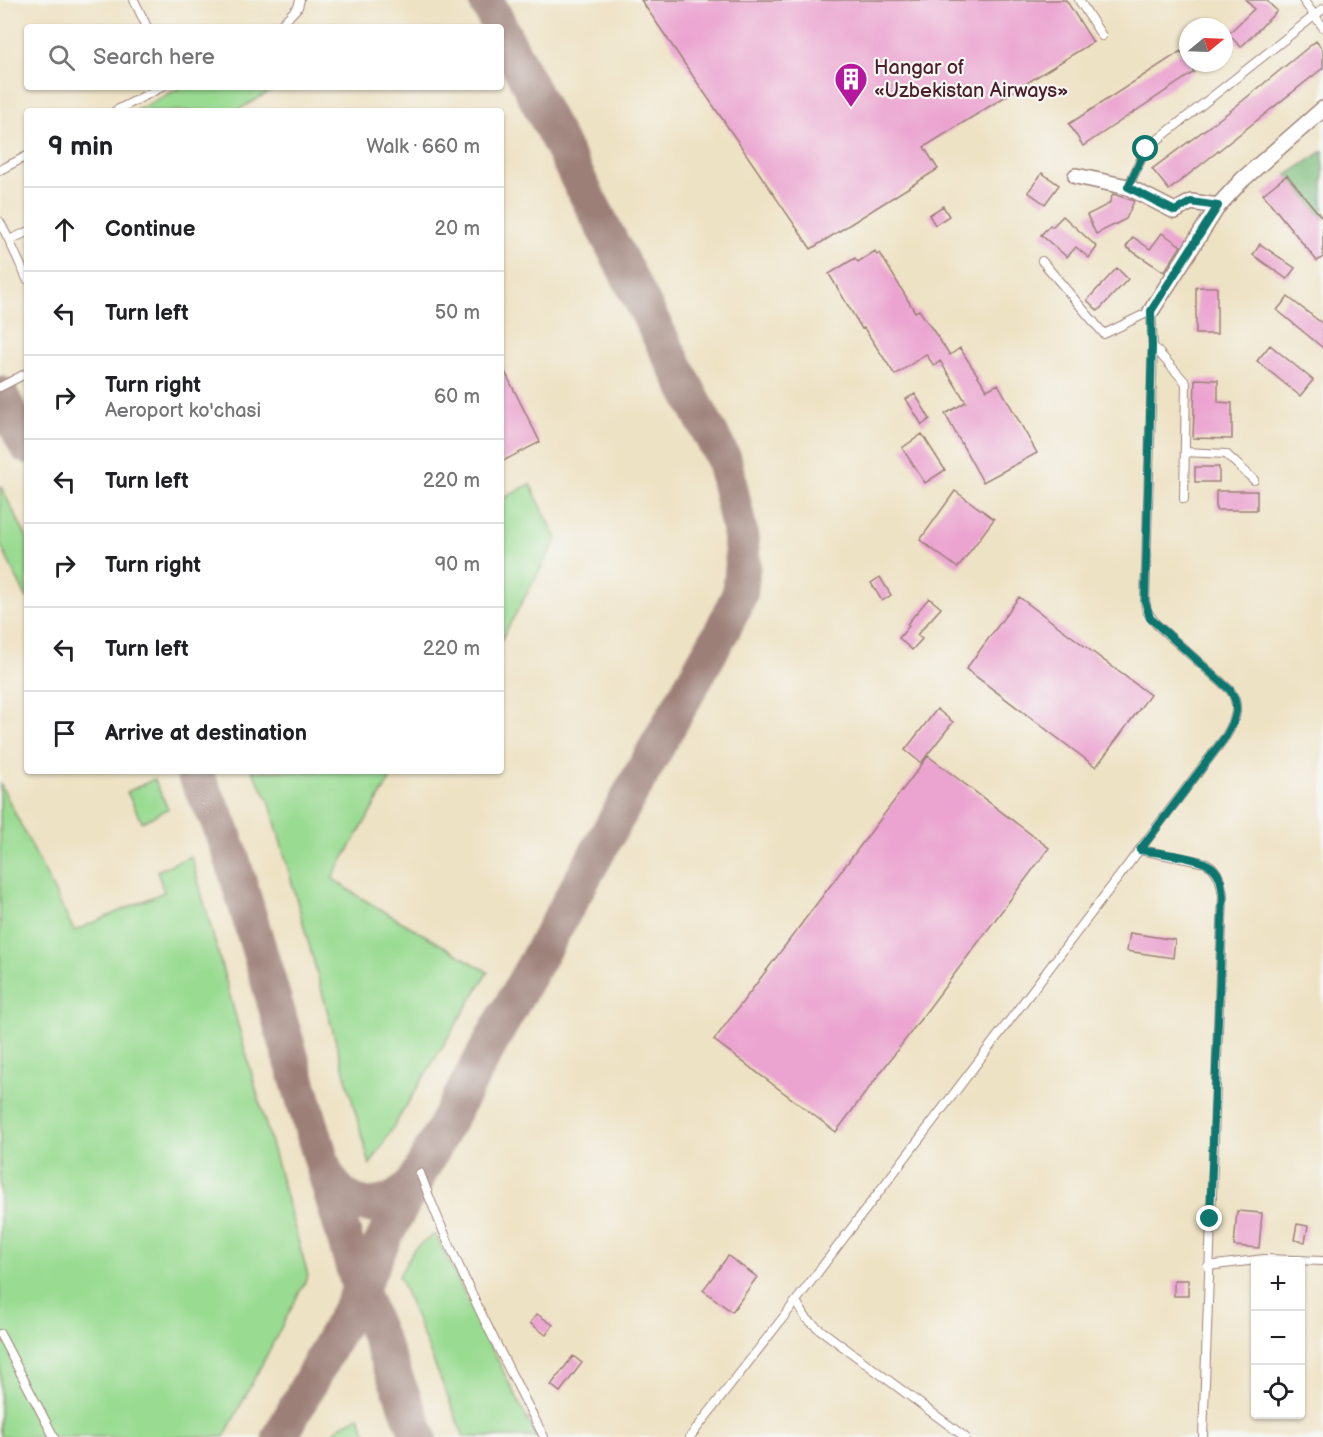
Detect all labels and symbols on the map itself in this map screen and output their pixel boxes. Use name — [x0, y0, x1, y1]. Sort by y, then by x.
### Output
north arrow — [1179, 18, 1233, 72]
place label: Hangar of «Uzbekistan Airways» — [874, 56, 1068, 103]
building icon: Hangar of «Uzbekistan Airways» — [833, 61, 869, 108]
route start — [1132, 135, 1158, 161]
route end — [1196, 1205, 1222, 1231]

